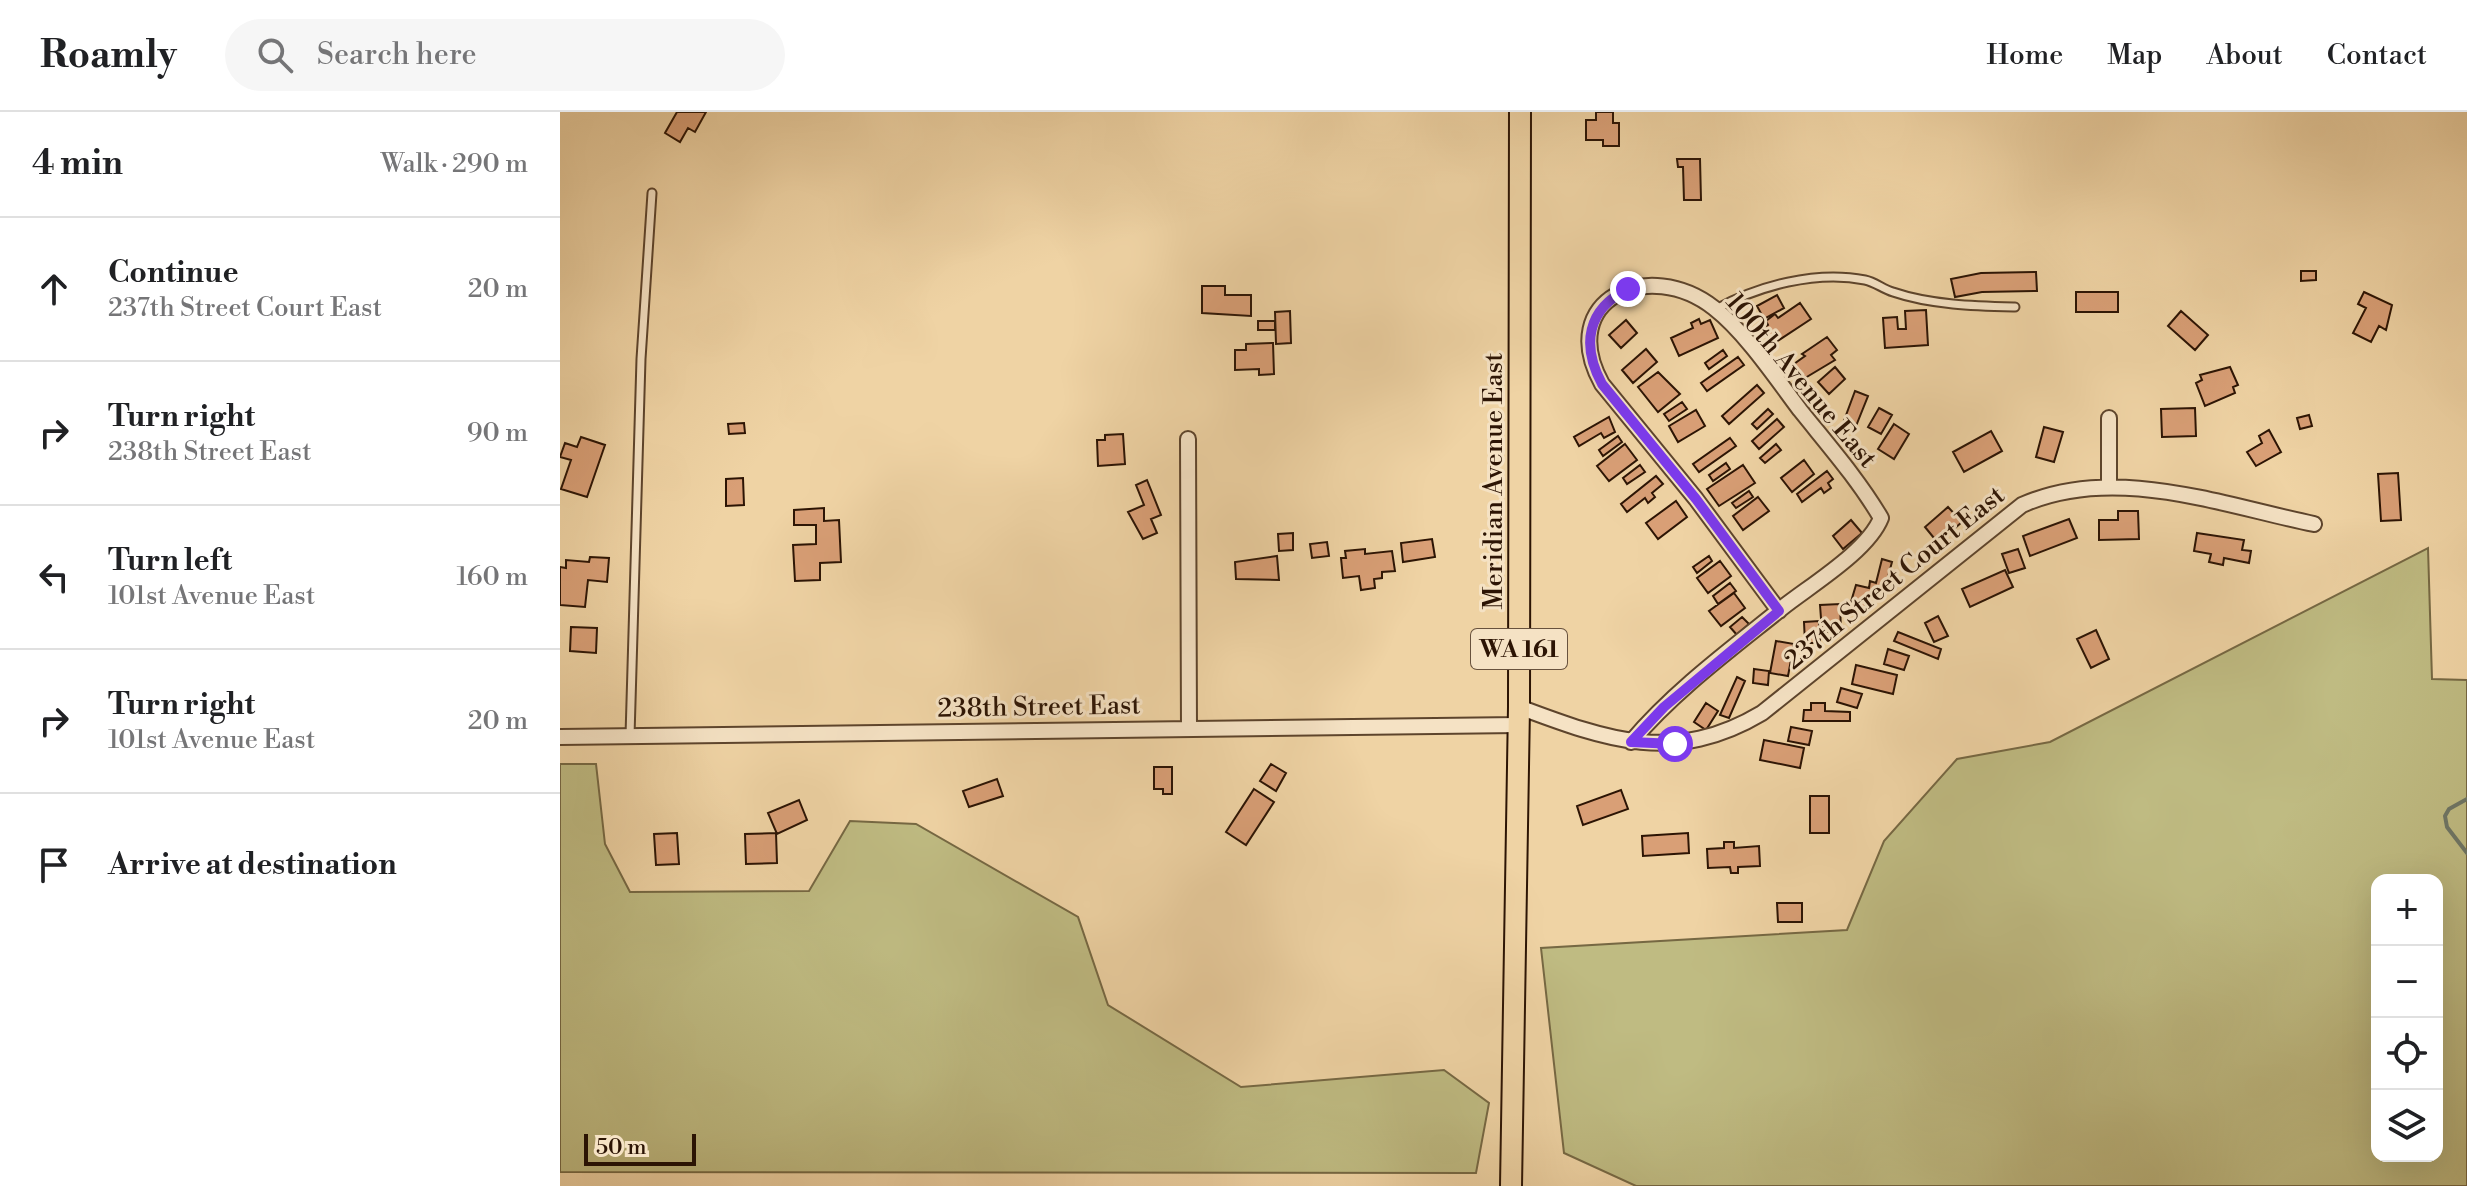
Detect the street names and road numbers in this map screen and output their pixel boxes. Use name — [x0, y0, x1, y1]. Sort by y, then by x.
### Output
street label: 100th Avenue East — [1719, 287, 1884, 475]
street label: Meridian Avenue East — [1478, 353, 1510, 609]
street label: 237th Street Court East — [1778, 479, 2011, 676]
road number: WA 161 — [1471, 629, 1567, 669]
street label: 238th Street East — [937, 689, 1141, 725]

